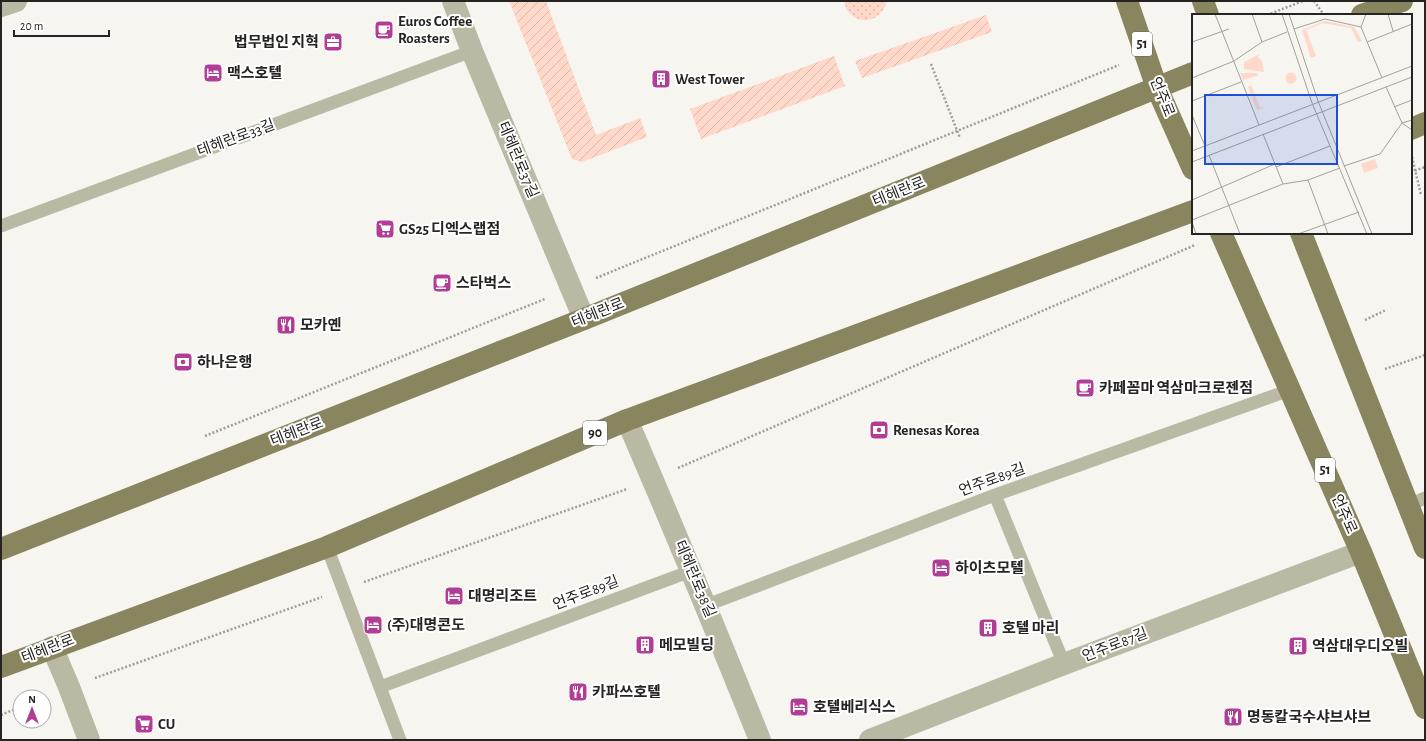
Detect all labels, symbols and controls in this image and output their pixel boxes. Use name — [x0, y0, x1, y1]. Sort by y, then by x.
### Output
scale bar — [14, 12, 109, 38]
place label: Euros Coffee Roasters — [398, 14, 472, 46]
inset map — [1192, 14, 1412, 234]
cafe icon: Euros Coffee Roasters — [373, 19, 395, 41]
text: 20 m — [20, 20, 43, 32]
office icon: 법무법인 지혁 — [322, 31, 344, 53]
road number: 51 — [1132, 32, 1152, 56]
place label: 법무법인 지혁 — [234, 34, 319, 50]
hotel icon: 맥스호텔 — [202, 62, 224, 84]
place label: 맥스호텔 — [227, 65, 282, 81]
building icon: West Tower — [650, 68, 672, 90]
place label: West Tower — [675, 72, 745, 87]
street label: 언주로 — [1147, 75, 1178, 119]
street label: 테헤란로33길 — [195, 116, 277, 159]
street label: 테헤란로37길 — [495, 119, 542, 200]
street label: 테헤란로 — [870, 174, 927, 209]
supermarket icon: GS25 디엑스랩점 — [374, 218, 396, 240]
place label: GS25 디엑스랩점 — [399, 221, 500, 237]
cafe icon: 스타벅스 — [431, 272, 453, 294]
place label: 스타벅스 — [456, 275, 511, 291]
street label: 테헤란로 — [569, 295, 626, 330]
restaurant icon: 모카옌 — [275, 314, 297, 336]
place label: 모카옌 — [300, 317, 341, 333]
bank icon: 하나은행 — [172, 351, 194, 373]
place label: 하나은행 — [197, 354, 252, 370]
cafe icon: 카페꼼마 역삼마크로젠점 — [1074, 377, 1096, 399]
place label: 카페꼼마 역삼마크로젠점 — [1099, 380, 1253, 396]
street label: 테헤란로 — [268, 414, 325, 449]
bank icon: Renesas Korea — [868, 419, 890, 441]
road number: 90 — [583, 421, 607, 445]
place label: Renesas Korea — [893, 423, 980, 438]
road number: 51 — [1315, 458, 1335, 482]
street label: 언주로89길 — [956, 460, 1027, 499]
street label: 언주로 — [1329, 492, 1360, 536]
street label: 테헤란로38길 — [672, 538, 719, 620]
hotel icon: 하이츠모텔 — [930, 557, 952, 579]
place label: 하이츠모텔 — [955, 560, 1024, 576]
street label: 언주로89길 — [551, 573, 621, 612]
hotel icon: 대명리조트 — [443, 585, 465, 607]
place label: 대명리조트 — [468, 588, 537, 604]
hotel icon: (주)대명콘도 — [362, 614, 384, 636]
place label: (주)대명콘도 — [387, 617, 465, 633]
building icon: 호텔 마리 — [977, 617, 999, 639]
place label: 호텔 마리 — [1002, 620, 1059, 636]
street label: 언주로87길 — [1080, 625, 1150, 664]
street label: 테헤란로 — [19, 631, 76, 666]
building icon: 메모빌딩 — [634, 634, 656, 656]
building icon: 역삼대우디오빌 — [1287, 635, 1309, 657]
place label: 메모빌딩 — [659, 637, 714, 653]
place label: 역삼대우디오빌 — [1312, 638, 1409, 654]
restaurant icon: 카파쓰호텔 — [567, 681, 589, 703]
place label: 카파쓰호텔 — [592, 684, 661, 700]
north arrow — [12, 689, 52, 729]
text: N — [28, 694, 36, 705]
hotel icon: 호텔베리식스 — [788, 696, 810, 718]
place label: 호텔베리식스 — [813, 699, 896, 715]
restaurant icon: 명동칼국수샤브샤브 — [1222, 706, 1244, 728]
place label: 명동칼국수샤브샤브 — [1247, 709, 1371, 725]
supermarket icon: CU — [133, 713, 155, 735]
place label: CU — [158, 717, 175, 732]

